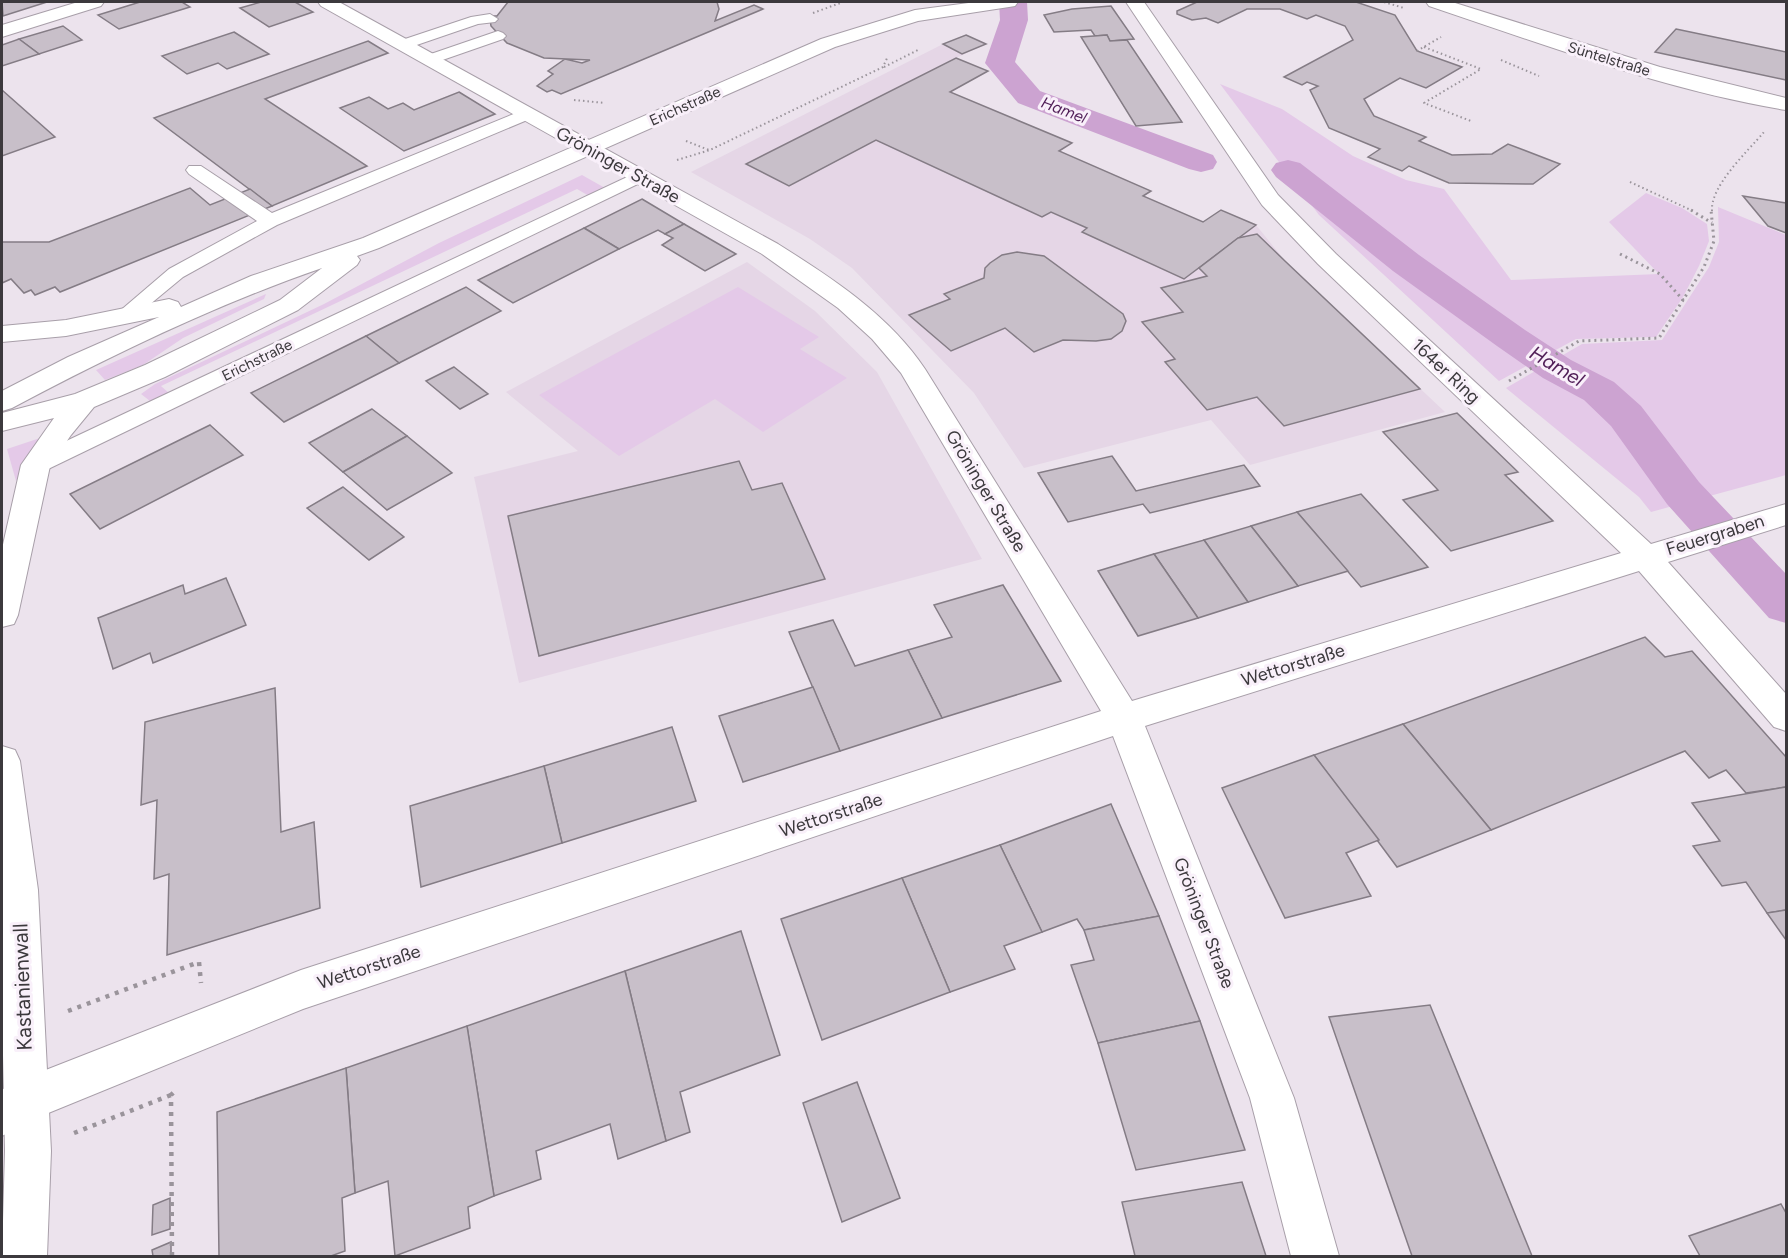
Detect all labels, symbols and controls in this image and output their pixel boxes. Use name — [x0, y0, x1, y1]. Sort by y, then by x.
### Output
street label: Süntelstraße — [1566, 38, 1652, 80]
street label: Erichstraße — [647, 82, 723, 130]
water label: Hamel — [1039, 93, 1090, 128]
street label: Gröninger Straße — [552, 122, 684, 208]
street label: 164er Ring — [1407, 334, 1485, 408]
street label: Erichstraße — [219, 335, 295, 385]
water label: Hamel — [1525, 340, 1589, 392]
street label: Gröninger Straße — [941, 426, 1031, 556]
street label: Feuergraben — [1663, 510, 1767, 560]
street label: Wettorstraße — [1239, 639, 1347, 691]
street label: Wettorstraße — [777, 788, 885, 842]
street label: Gröninger Straße — [1169, 854, 1239, 992]
street label: Kastanienwall — [7, 923, 37, 1051]
street label: Wettorstraße — [315, 940, 423, 994]

